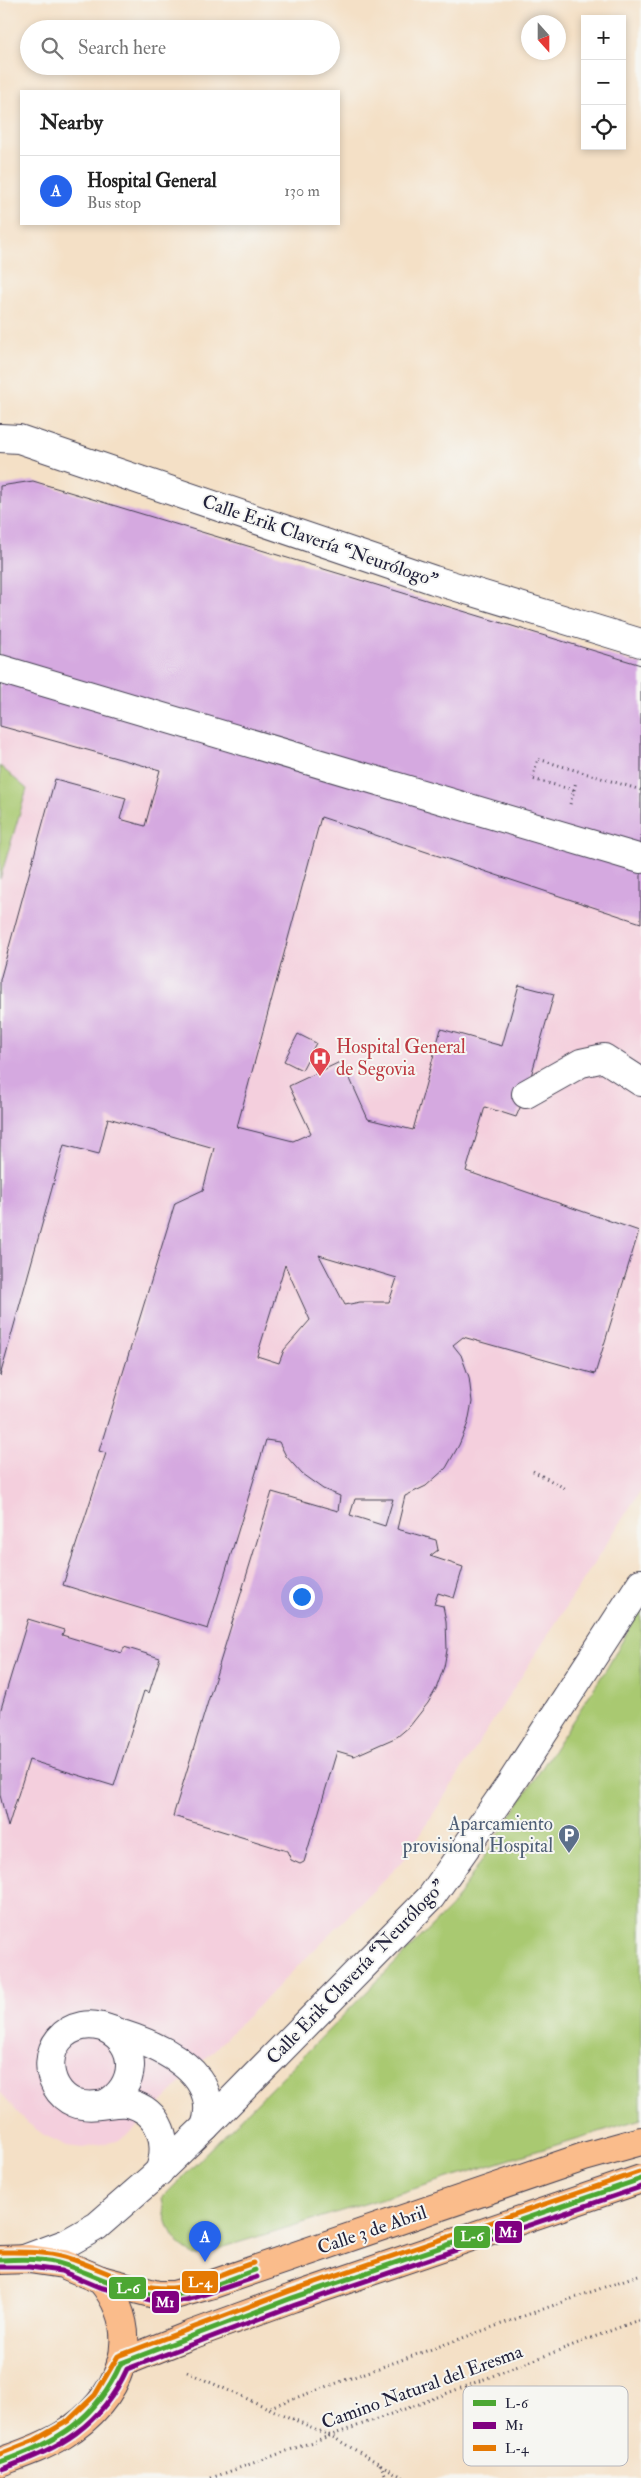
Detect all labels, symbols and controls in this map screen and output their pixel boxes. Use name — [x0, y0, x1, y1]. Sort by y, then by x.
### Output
north arrow — [521, 15, 566, 60]
map controls — [581, 15, 626, 150]
button: + — [581, 15, 626, 60]
search box — [20, 20, 340, 75]
icon: search — [38, 34, 66, 62]
text: Search here — [78, 36, 166, 60]
button: − — [581, 60, 626, 105]
button: locate — [581, 105, 626, 150]
text: Nearby — [40, 109, 103, 136]
text: Hospital General — [87, 169, 217, 193]
text: A — [51, 181, 61, 201]
text: 130 m — [284, 181, 320, 201]
text: Bus stop — [87, 193, 141, 213]
street label: Calle Erik Clavería “Neurólogo” — [199, 489, 441, 593]
place label: Hospital General de Segovia — [336, 1035, 466, 1081]
hospital icon: Hospital General de Segovia — [308, 1046, 332, 1077]
your location — [289, 1584, 315, 1610]
place label: Aparcamiento provisional Hospital — [402, 1812, 553, 1859]
parking icon: Aparcamiento provisional Hospital — [557, 1823, 581, 1854]
street label: Calle Erik Clavería “Neurólogo” — [261, 1875, 451, 2069]
street label: Calle 3 de Abril — [314, 2200, 430, 2260]
line badge: M1 — [494, 2220, 523, 2244]
pin: A — [189, 2221, 221, 2262]
text: M1 — [498, 2224, 517, 2241]
line badge: L-6 — [453, 2225, 491, 2249]
text: L-6 — [460, 2228, 485, 2245]
line badge: L-4 — [181, 2270, 219, 2294]
text: L-4 — [188, 2274, 213, 2291]
line badge: L-6 — [108, 2276, 147, 2300]
text: L-6 — [116, 2280, 141, 2297]
line badge: M1 — [151, 2290, 180, 2314]
text: M1 — [155, 2294, 174, 2311]
street label: Camino Natural del Eresma — [318, 2339, 526, 2435]
legend — [463, 2386, 628, 2466]
text: L-6 — [505, 2395, 529, 2412]
text: M1 — [505, 2417, 524, 2434]
text: L-4 — [505, 2440, 530, 2457]

